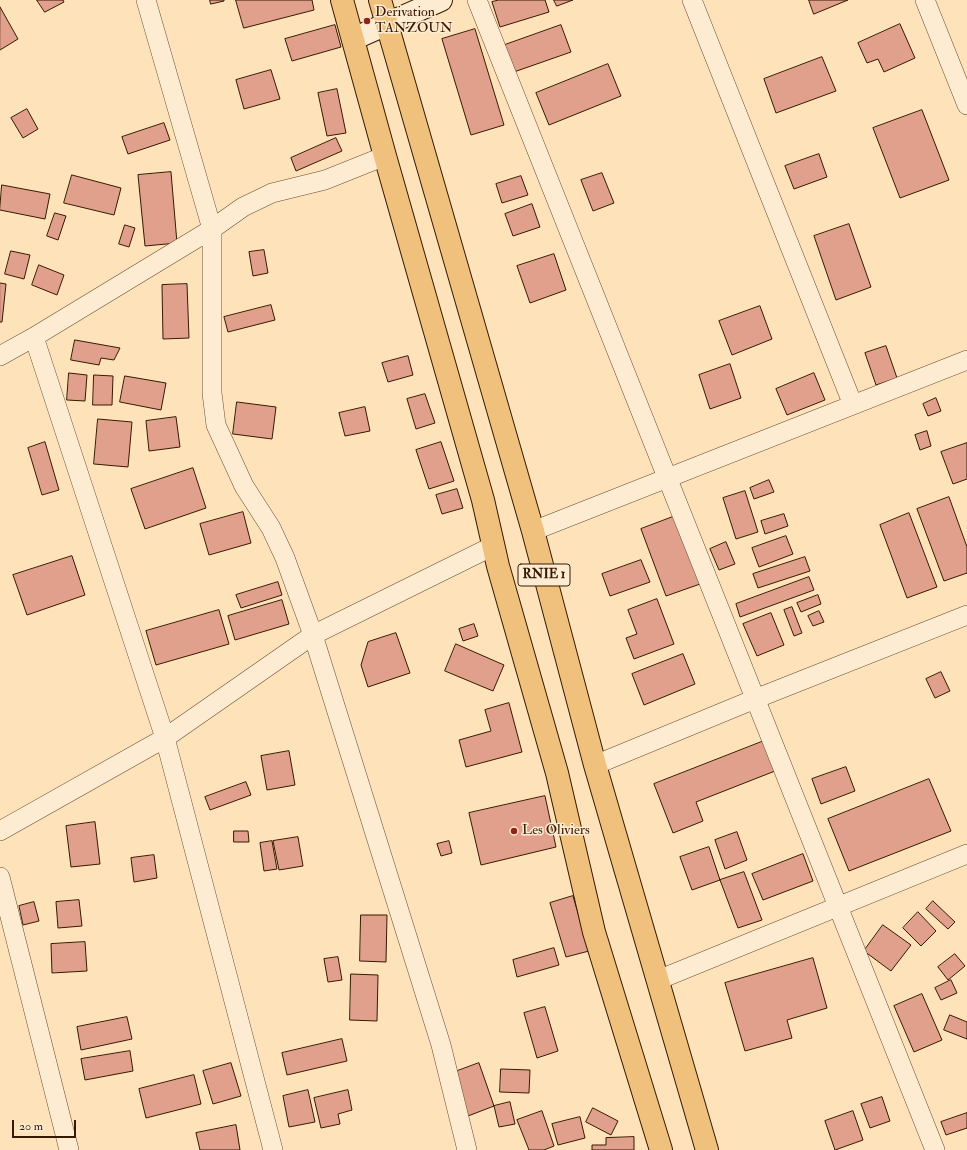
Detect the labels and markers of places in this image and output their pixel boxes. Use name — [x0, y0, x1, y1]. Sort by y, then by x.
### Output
place label: Derivation TANZOUN — [375, 5, 452, 38]
marker: Derivation TANZOUN — [362, 16, 372, 26]
place label: Les Oliviers — [522, 823, 590, 839]
marker: Les Oliviers — [509, 826, 519, 836]

